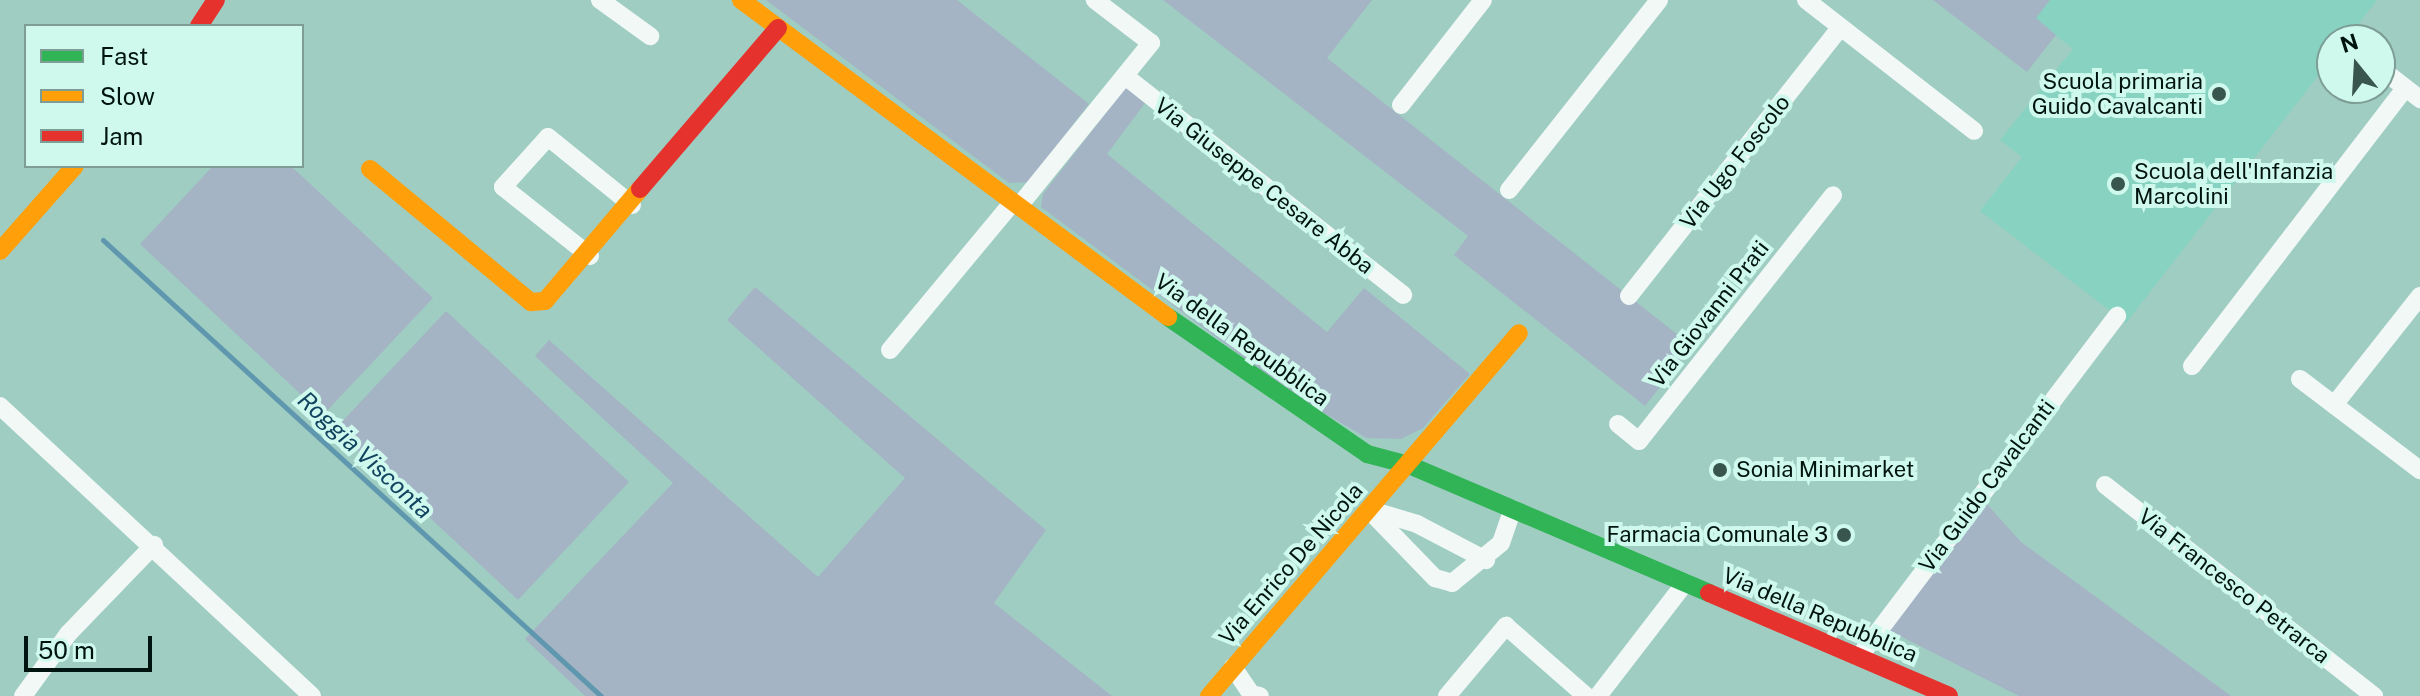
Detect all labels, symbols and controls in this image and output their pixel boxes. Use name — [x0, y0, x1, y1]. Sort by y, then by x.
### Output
legend — [24, 24, 304, 168]
north arrow — [2316, 24, 2396, 104]
text: N — [2337, 28, 2361, 58]
text: Fast — [100, 42, 148, 70]
place label: Scuola primaria Guido Cavalcanti — [2031, 68, 2203, 120]
text: Slow — [100, 82, 155, 110]
marker: Scuola primaria Guido Cavalcanti — [2210, 85, 2228, 103]
street label: Via Ugo Foscolo — [1674, 90, 1796, 234]
street label: Via Giuseppe Cesare Abba — [1149, 92, 1379, 280]
text: Jam — [100, 122, 143, 150]
place label: Scuola dell'Infanzia Marcolini — [2134, 158, 2333, 210]
marker: Scuola dell'Infanzia Marcolini — [2109, 175, 2127, 193]
street label: Via Giovanni Prati — [1644, 235, 1774, 393]
street label: Via della Repubblica — [1150, 268, 1334, 412]
water label: Roggia Visconta — [292, 385, 438, 525]
street label: Via Guido Cavalcanti — [1913, 394, 2061, 578]
place label: Sonia Minimarket — [1736, 457, 1914, 483]
marker: Sonia Minimarket — [1711, 461, 1729, 479]
street label: Via Enrico De Nicola — [1214, 478, 1368, 650]
street label: Via Francesco Petrarca — [2133, 503, 2335, 669]
place label: Farmacia Comunale 3 — [1606, 522, 1828, 548]
marker: Farmacia Comunale 3 — [1835, 526, 1853, 544]
street label: Via della Repubblica — [1719, 562, 1921, 668]
scale bar — [28, 620, 156, 670]
text: 50 m — [38, 636, 95, 664]

